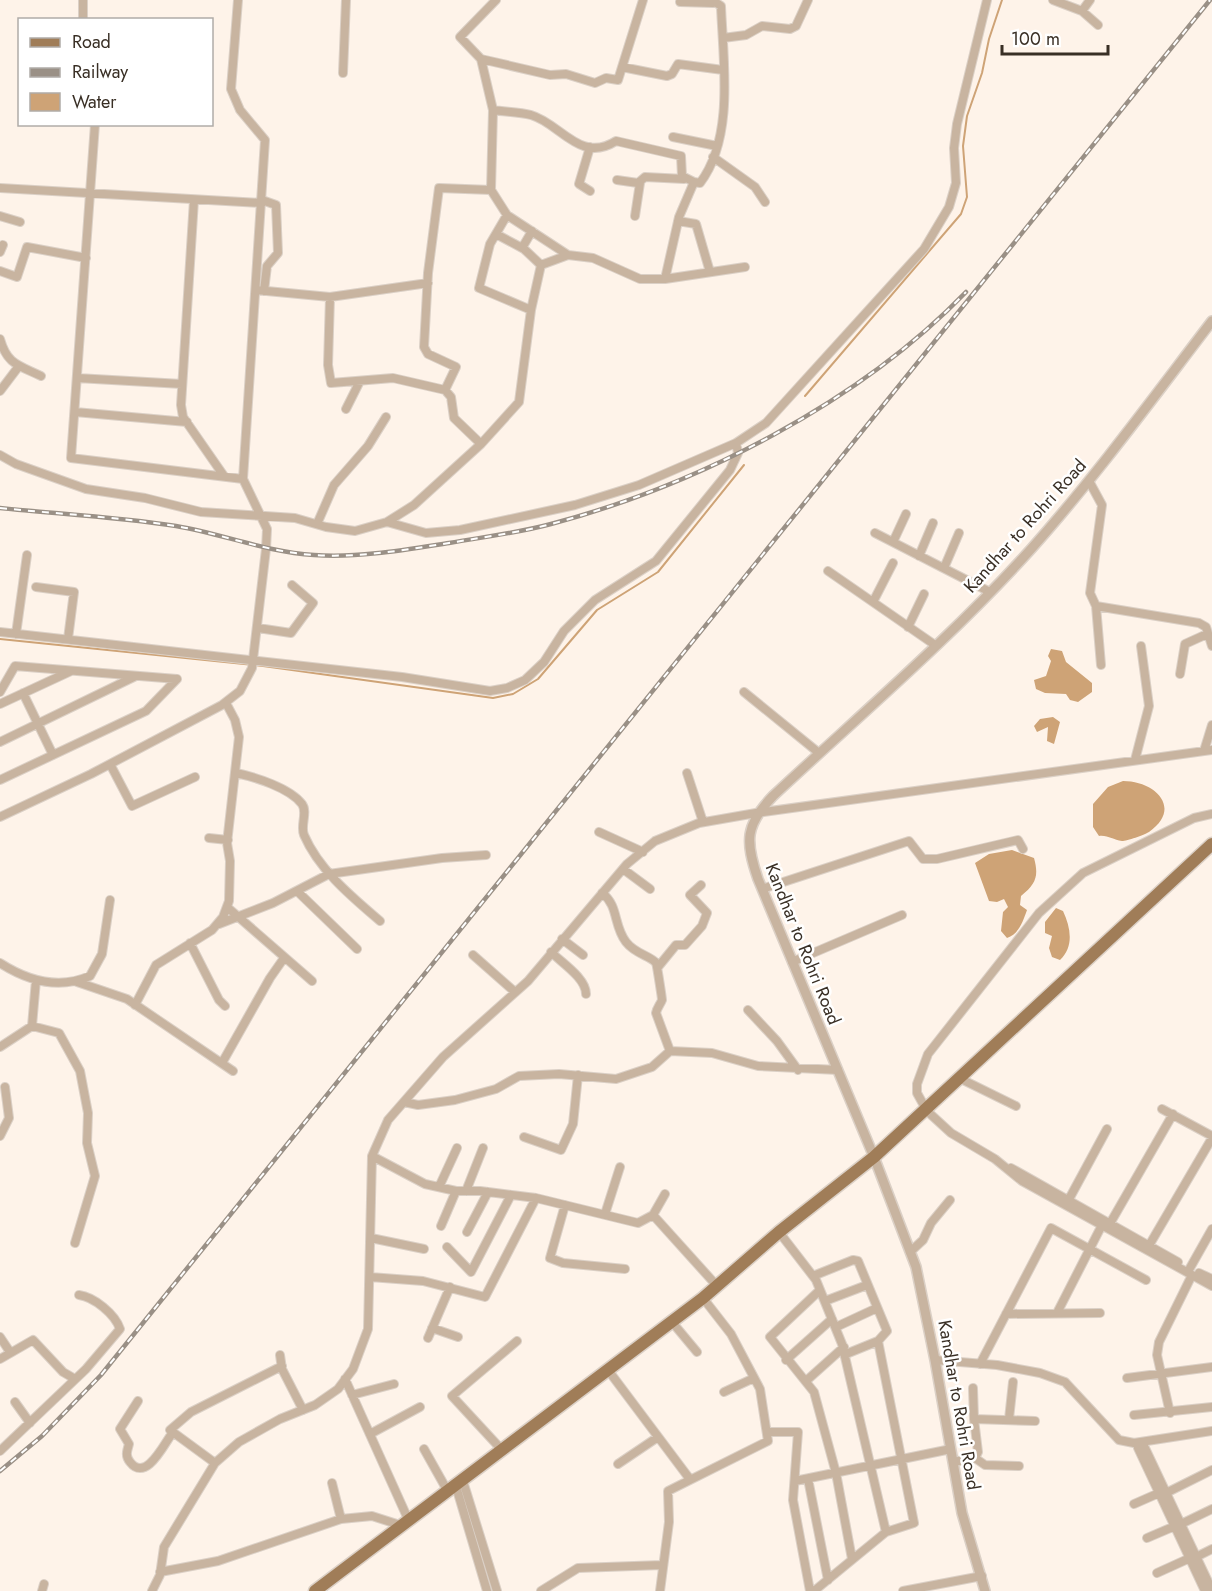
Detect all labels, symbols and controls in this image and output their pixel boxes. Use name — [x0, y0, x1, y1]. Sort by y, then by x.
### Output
legend — [18, 18, 213, 126]
scale bar — [1002, 18, 1108, 56]
text: 100 m — [1011, 26, 1060, 52]
text: Road — [72, 29, 111, 55]
text: Railway — [72, 59, 128, 85]
text: Water — [72, 89, 117, 115]
street label: Kandhar to Rohri Road — [958, 453, 1092, 599]
street label: Kandhar to Rohri Road — [759, 859, 847, 1029]
street label: Kandhar to Rohri Road — [931, 1318, 987, 1492]

